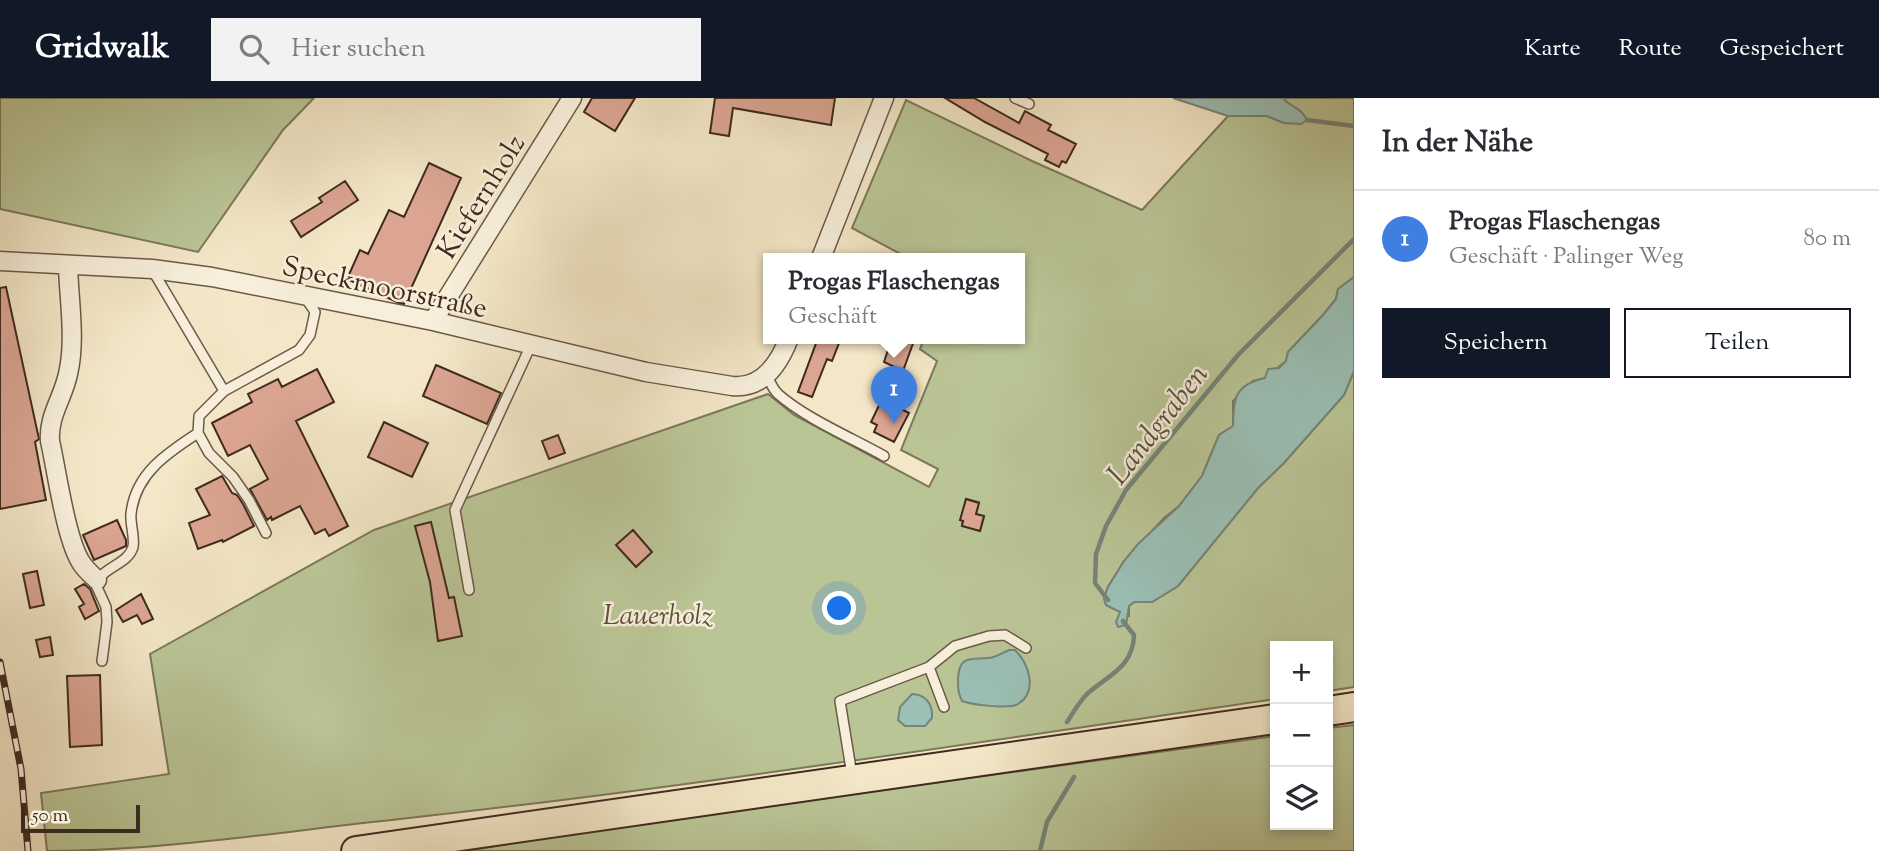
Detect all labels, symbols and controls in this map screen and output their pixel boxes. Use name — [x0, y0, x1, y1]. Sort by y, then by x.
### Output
search box — [211, 18, 701, 81]
text: Gridwalk — [35, 25, 169, 73]
icon: search — [235, 30, 273, 68]
text: Hier suchen — [291, 31, 426, 68]
text: Karte — [1524, 32, 1581, 66]
text: Route — [1619, 32, 1682, 66]
text: Gespeichert — [1720, 32, 1844, 66]
text: In der Nähe — [1382, 122, 1533, 165]
street label: Kiefernholz — [428, 128, 537, 268]
text: Progas Flaschengas — [1449, 204, 1660, 241]
text: 1 — [1401, 223, 1409, 256]
text: 80 m — [1803, 223, 1851, 256]
text: Geschäft · Palinger Weg — [1449, 241, 1684, 274]
street label: Speckmoorstraße — [278, 248, 491, 330]
popup — [763, 253, 1025, 344]
text: Progas Flaschengas — [788, 264, 1000, 301]
text: Geschäft — [788, 301, 877, 334]
button: Speichern — [1382, 308, 1610, 378]
button: Teilen — [1624, 308, 1851, 378]
water label: Landgraben — [1098, 356, 1220, 495]
pin: 1 — [871, 366, 917, 424]
your location — [822, 591, 856, 625]
park label: Lauerholz — [603, 597, 713, 637]
map controls — [1270, 641, 1333, 830]
button: + — [1270, 641, 1333, 704]
button: − — [1270, 704, 1333, 767]
button: layers — [1270, 767, 1333, 830]
scale bar — [21, 802, 140, 834]
text: 50 m — [32, 803, 68, 830]

